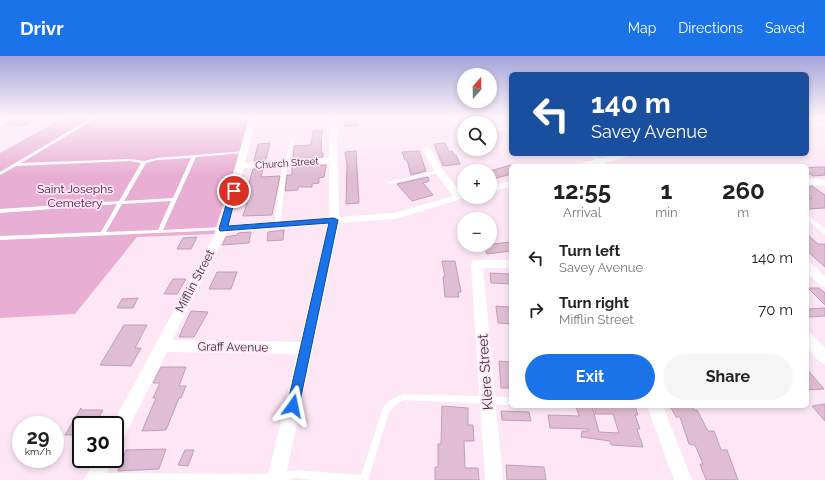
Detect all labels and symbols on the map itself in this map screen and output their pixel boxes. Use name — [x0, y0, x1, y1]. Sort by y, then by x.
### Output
north arrow — [457, 68, 497, 108]
street label: Church Street — [255, 155, 320, 171]
pin — [217, 174, 251, 208]
park label: Saint Josephs Cemetery — [37, 182, 113, 210]
street label: Mifflin Street — [173, 247, 217, 315]
street label: Klere Street — [474, 333, 496, 411]
street label: Graff Avenue — [197, 339, 269, 355]
position arrow — [272, 385, 314, 427]
speed limit sign: 30 — [72, 416, 124, 468]

